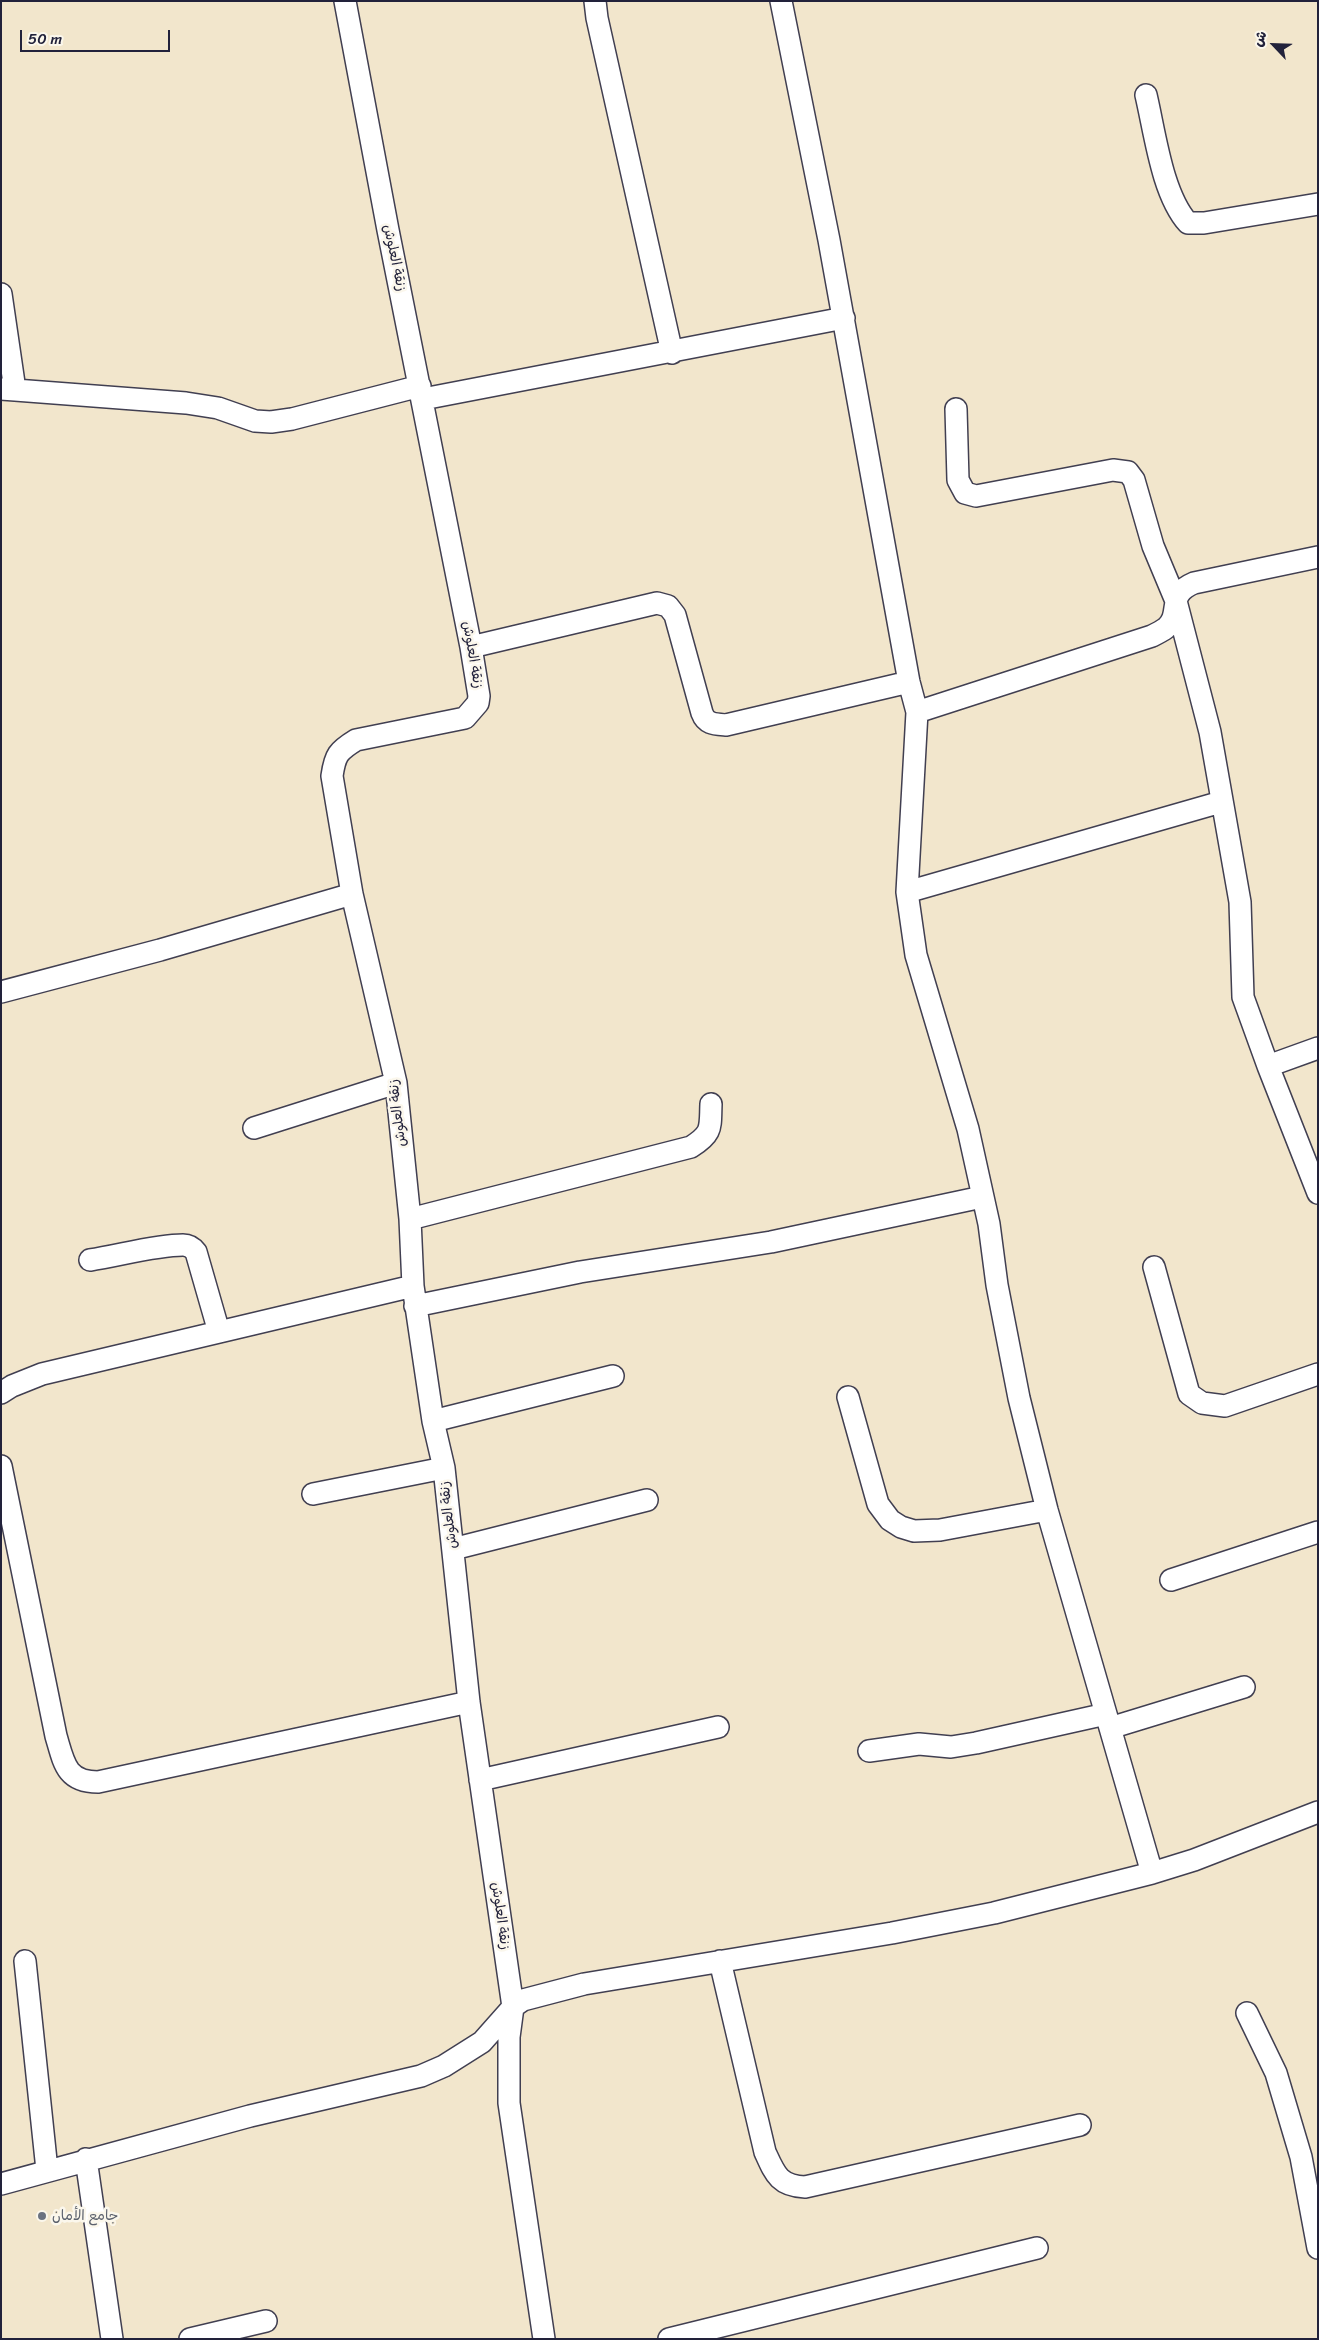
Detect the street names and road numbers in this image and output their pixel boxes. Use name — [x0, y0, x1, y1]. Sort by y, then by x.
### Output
street label: زنقة العلوش — [379, 223, 409, 293]
street label: زنقة العلوش — [458, 620, 486, 690]
street label: زنقة العلوش — [386, 1078, 410, 1148]
street label: زنقة العلوش — [437, 1480, 461, 1550]
street label: زنقة العلوش — [487, 1881, 513, 1951]

